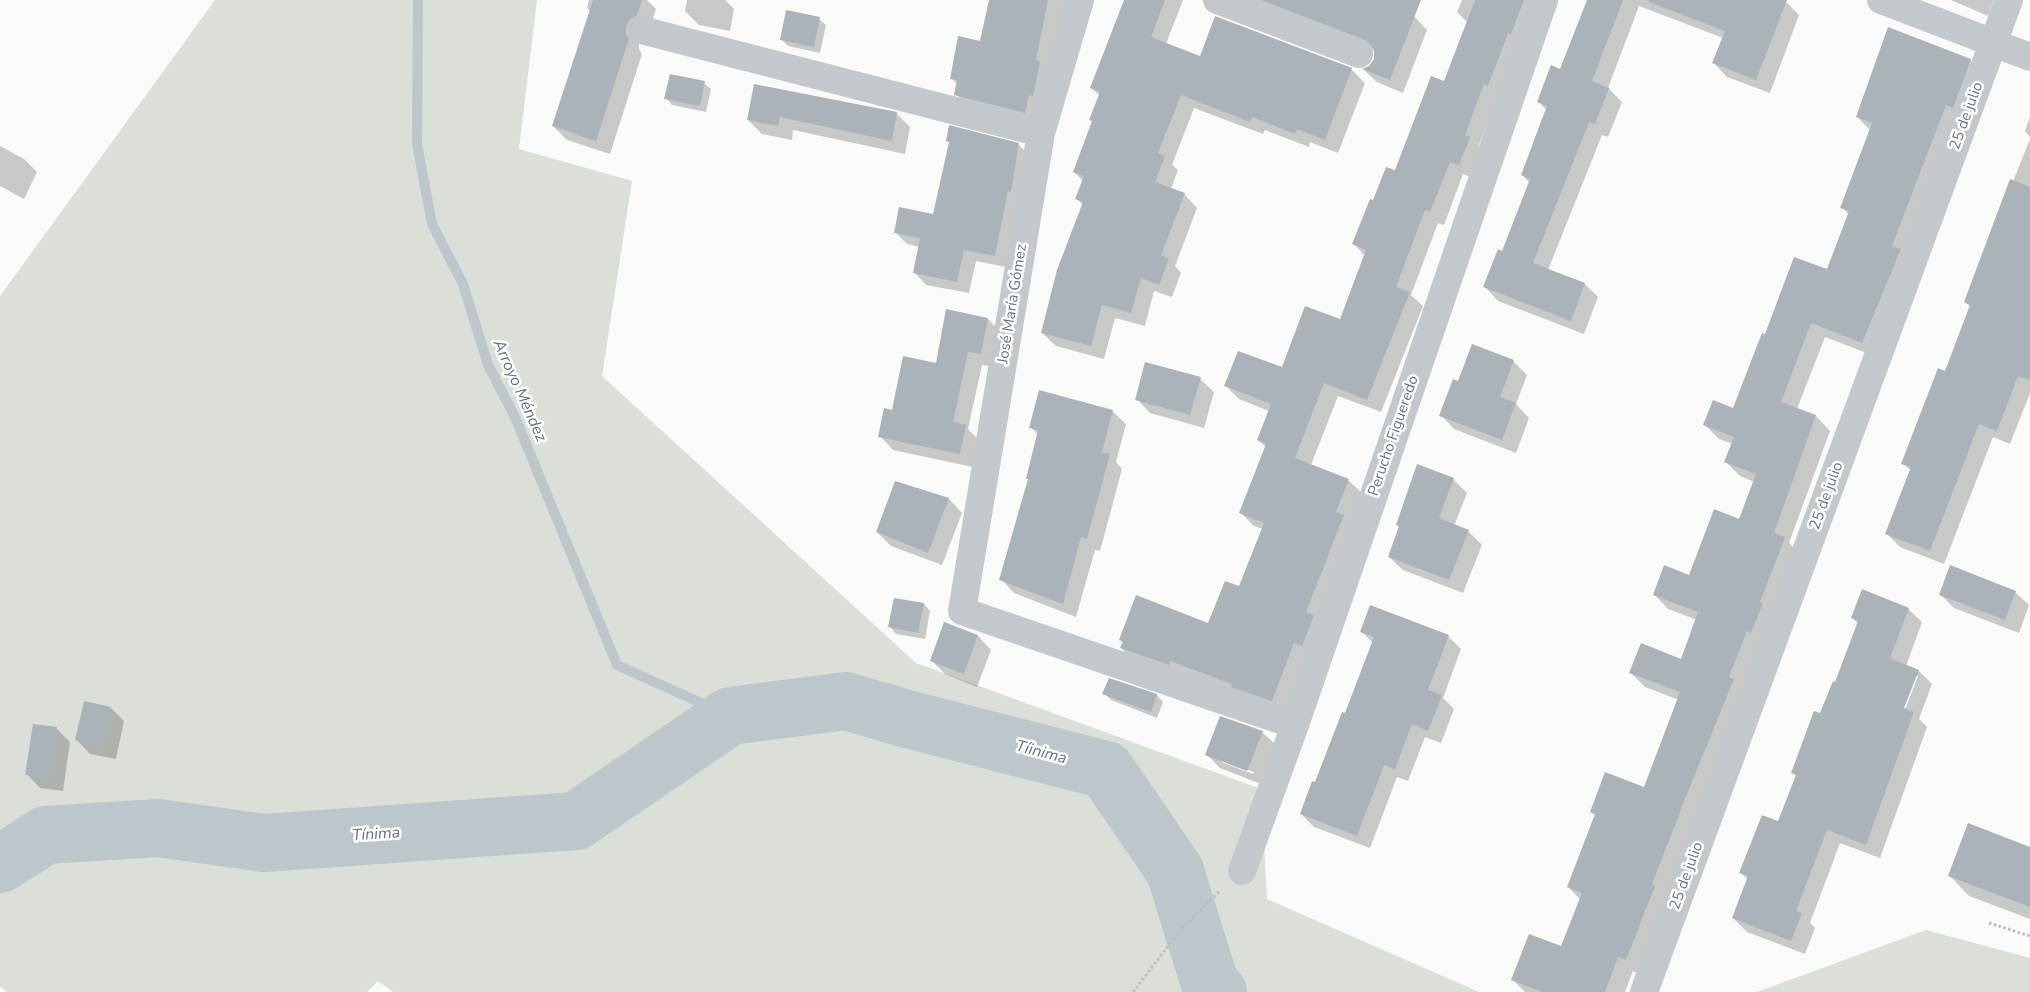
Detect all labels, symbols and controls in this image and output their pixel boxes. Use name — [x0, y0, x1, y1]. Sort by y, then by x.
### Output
street label: 25 de julio — [1946, 80, 1988, 152]
street label: José María Gómez — [995, 243, 1031, 365]
water label: Arroyo Méndez — [488, 337, 550, 445]
street label: Perucho Figueredo — [1365, 374, 1423, 498]
street label: 25 de julio — [1806, 460, 1848, 532]
water label: Tíinima — [1013, 737, 1069, 769]
water label: Tínima — [351, 824, 401, 846]
street label: 25 de julio — [1666, 840, 1708, 912]

